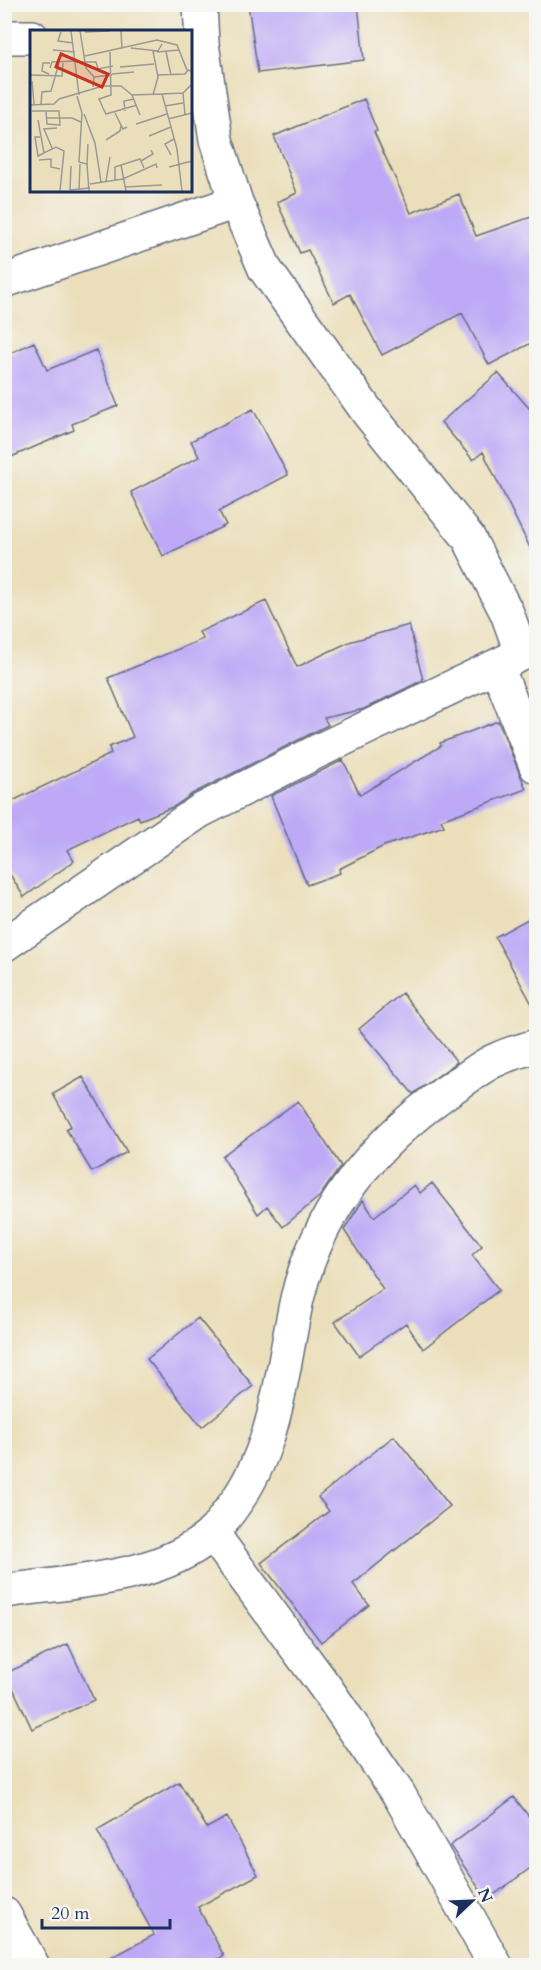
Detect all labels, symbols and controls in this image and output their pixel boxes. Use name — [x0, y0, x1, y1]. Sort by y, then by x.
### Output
inset map — [30, 30, 192, 192]
north arrow — [442, 1871, 502, 1931]
text: N — [472, 1885, 498, 1906]
scale bar — [42, 1892, 170, 1930]
text: 20 m — [51, 1901, 90, 1926]

